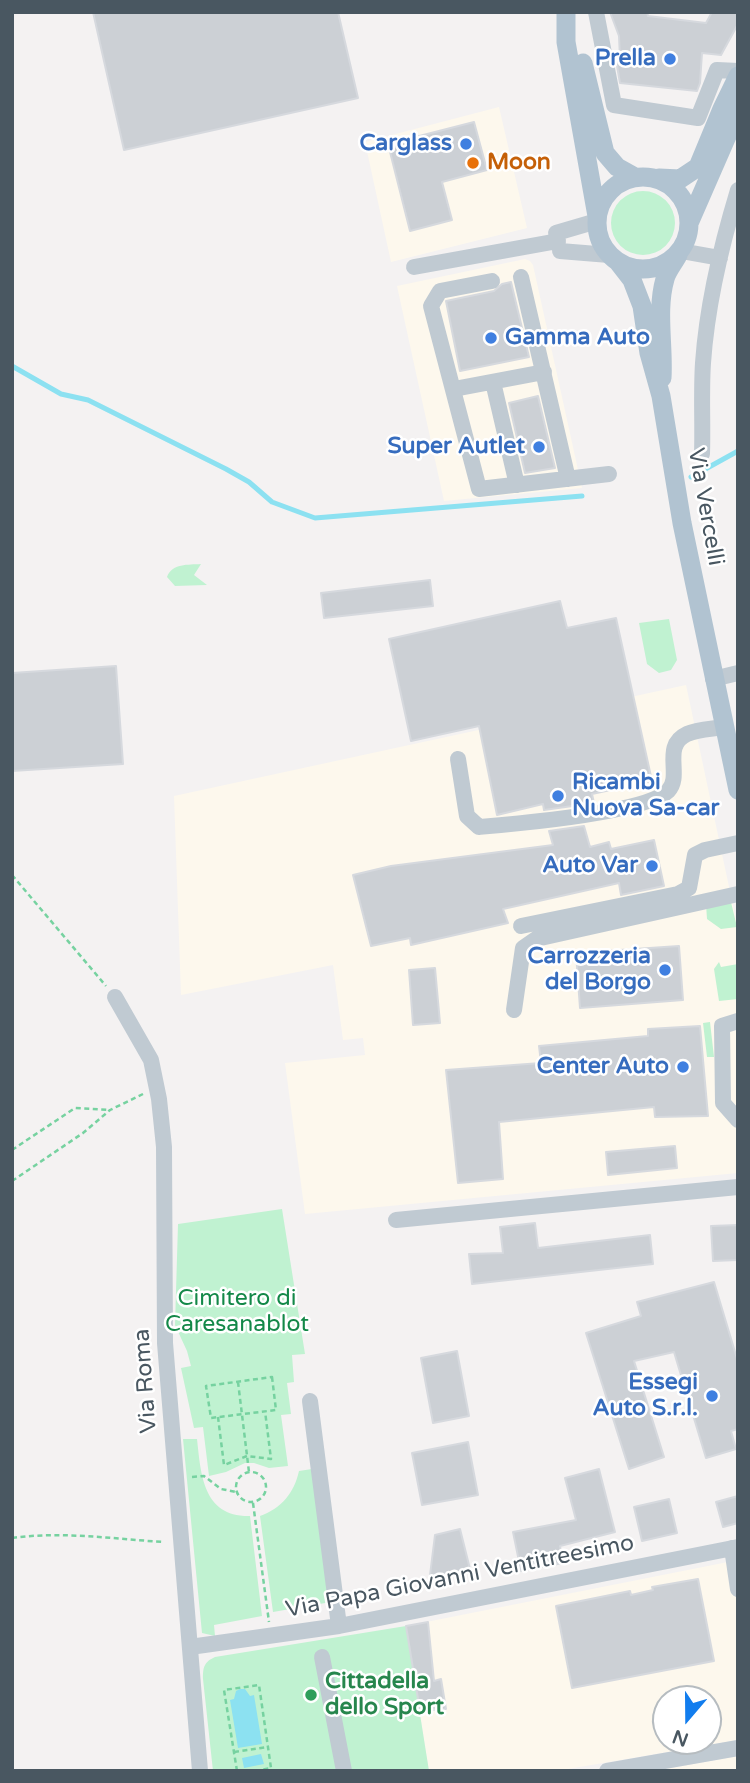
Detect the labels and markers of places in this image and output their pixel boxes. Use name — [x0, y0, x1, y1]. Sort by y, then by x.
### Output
place label: Prella — [595, 45, 656, 73]
marker: Prella — [662, 51, 678, 67]
place label: Carglass — [359, 130, 452, 158]
marker: Carglass — [458, 136, 474, 152]
place label: Moon — [487, 149, 551, 177]
marker: Moon — [465, 155, 481, 171]
place label: Gamma Auto — [505, 324, 650, 352]
marker: Gamma Auto — [483, 330, 499, 346]
place label: Super Autlet — [388, 433, 525, 461]
marker: Super Autlet — [531, 439, 547, 455]
place label: Ricambi Nuova Sa-car — [572, 769, 719, 823]
marker: Ricambi Nuova Sa-car — [550, 788, 566, 804]
place label: Auto Var — [542, 852, 638, 880]
marker: Auto Var — [644, 858, 660, 874]
place label: Carrozzeria del Borgo — [527, 943, 651, 997]
marker: Carrozzeria del Borgo — [657, 962, 673, 978]
place label: Center Auto — [537, 1053, 669, 1081]
marker: Center Auto — [675, 1059, 691, 1075]
place label: Essegi Auto S.r.l. — [593, 1369, 698, 1423]
marker: Essegi Auto S.r.l. — [704, 1388, 720, 1404]
place label: Cittadella dello Sport — [325, 1668, 444, 1722]
marker: Cittadella dello Sport — [303, 1687, 319, 1703]

